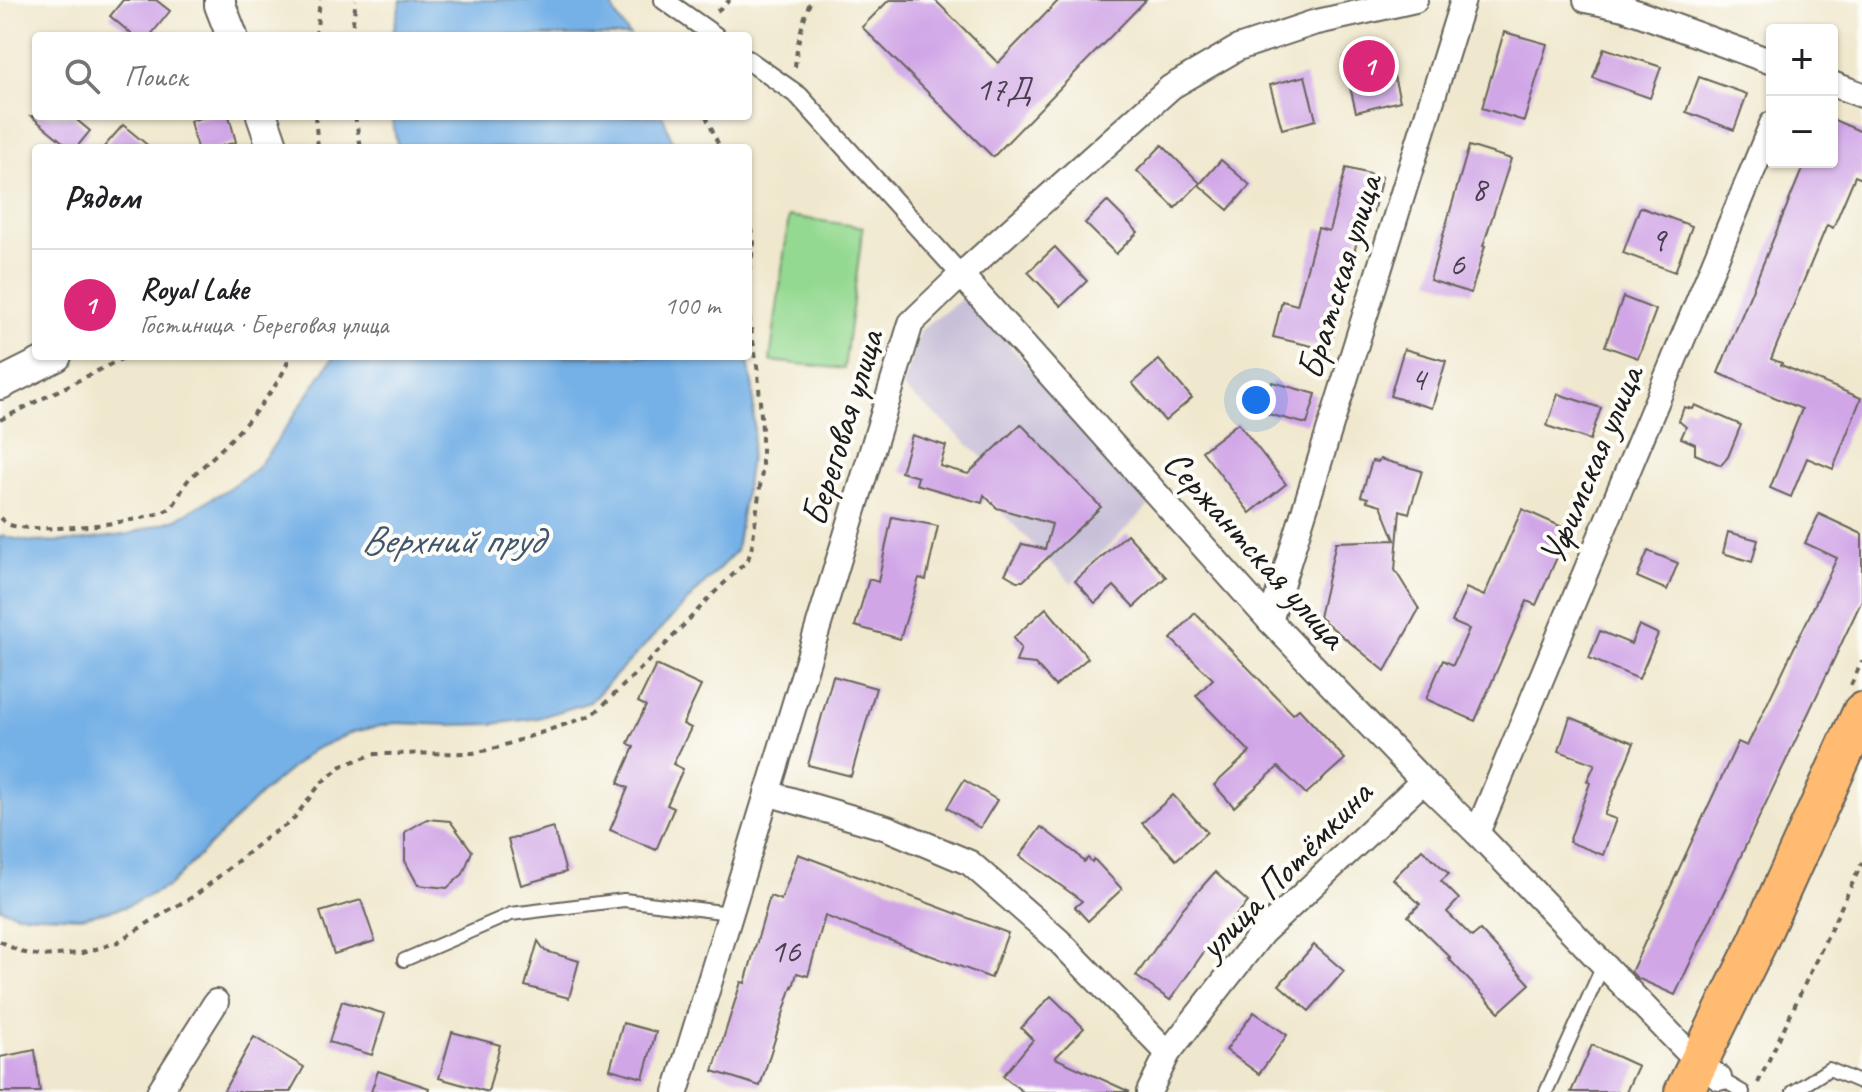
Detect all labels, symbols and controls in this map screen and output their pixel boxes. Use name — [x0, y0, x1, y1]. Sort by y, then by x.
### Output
map controls — [1766, 24, 1838, 168]
button: + — [1766, 24, 1838, 96]
search box — [32, 32, 752, 120]
pin: 1 — [1343, 36, 1395, 96]
icon: search — [60, 54, 104, 98]
text: Поиск — [124, 57, 187, 95]
house number: 17Д — [975, 67, 1033, 110]
button: − — [1766, 96, 1838, 168]
street label: Братская улица — [1286, 166, 1393, 385]
house number: 8 — [1471, 167, 1490, 210]
text: Рядом — [64, 175, 140, 218]
house number: 9 — [1650, 218, 1668, 261]
house number: 6 — [1449, 242, 1466, 285]
text: Royal Lake — [140, 270, 248, 308]
text: 1 — [84, 289, 96, 322]
text: 100 m — [664, 289, 720, 322]
text: Гостиница · Береговая улица — [140, 308, 389, 341]
street label: Береговая улица — [790, 322, 895, 531]
street label: Уфимская улица — [1528, 356, 1655, 571]
house number: 4 — [1410, 357, 1429, 400]
your location — [1236, 380, 1276, 420]
street label: Сержантская улица — [1153, 440, 1358, 660]
water label: Верхний пруд — [361, 515, 550, 565]
street label: улица Потёмкина — [1186, 769, 1384, 971]
house number: 16 — [770, 929, 802, 972]

